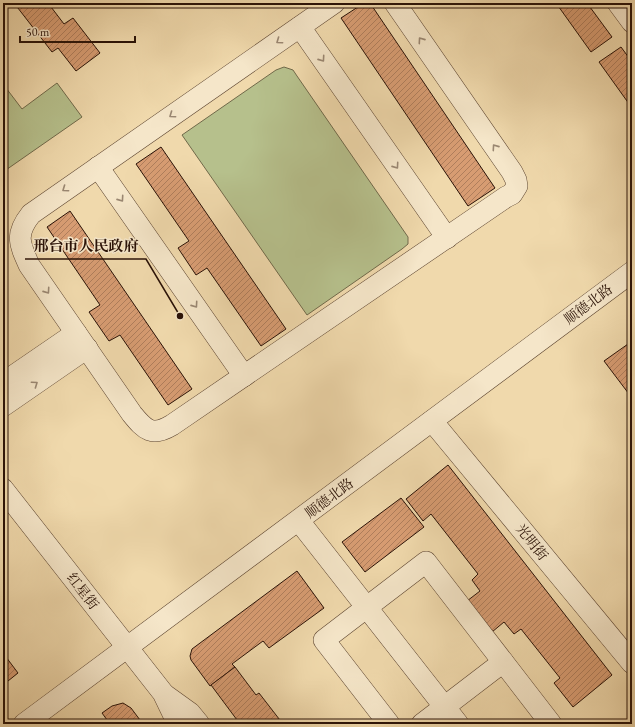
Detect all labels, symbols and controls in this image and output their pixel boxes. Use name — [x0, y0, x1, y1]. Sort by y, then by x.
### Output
scale bar — [20, 18, 135, 44]
text: 50 m — [26, 24, 50, 40]
one-way arrow — [276, 36, 283, 44]
one-way arrow — [418, 37, 426, 44]
one-way arrow — [317, 55, 325, 62]
one-way arrow — [170, 110, 177, 117]
one-way arrow — [492, 144, 500, 151]
one-way arrow — [391, 161, 398, 168]
one-way arrow — [63, 184, 70, 191]
one-way arrow — [116, 194, 123, 201]
callout: 邢台市人民政府 — [25, 232, 146, 259]
text: 邢台市人民政府 — [33, 236, 139, 255]
street label: 顺德北路 — [560, 280, 616, 328]
one-way arrow — [42, 286, 49, 293]
one-way arrow — [190, 301, 197, 308]
one-way arrow — [31, 381, 38, 388]
street label: 顺德北路 — [301, 474, 357, 522]
street label: 光明街 — [512, 520, 552, 564]
street label: 红星街 — [63, 569, 103, 613]

